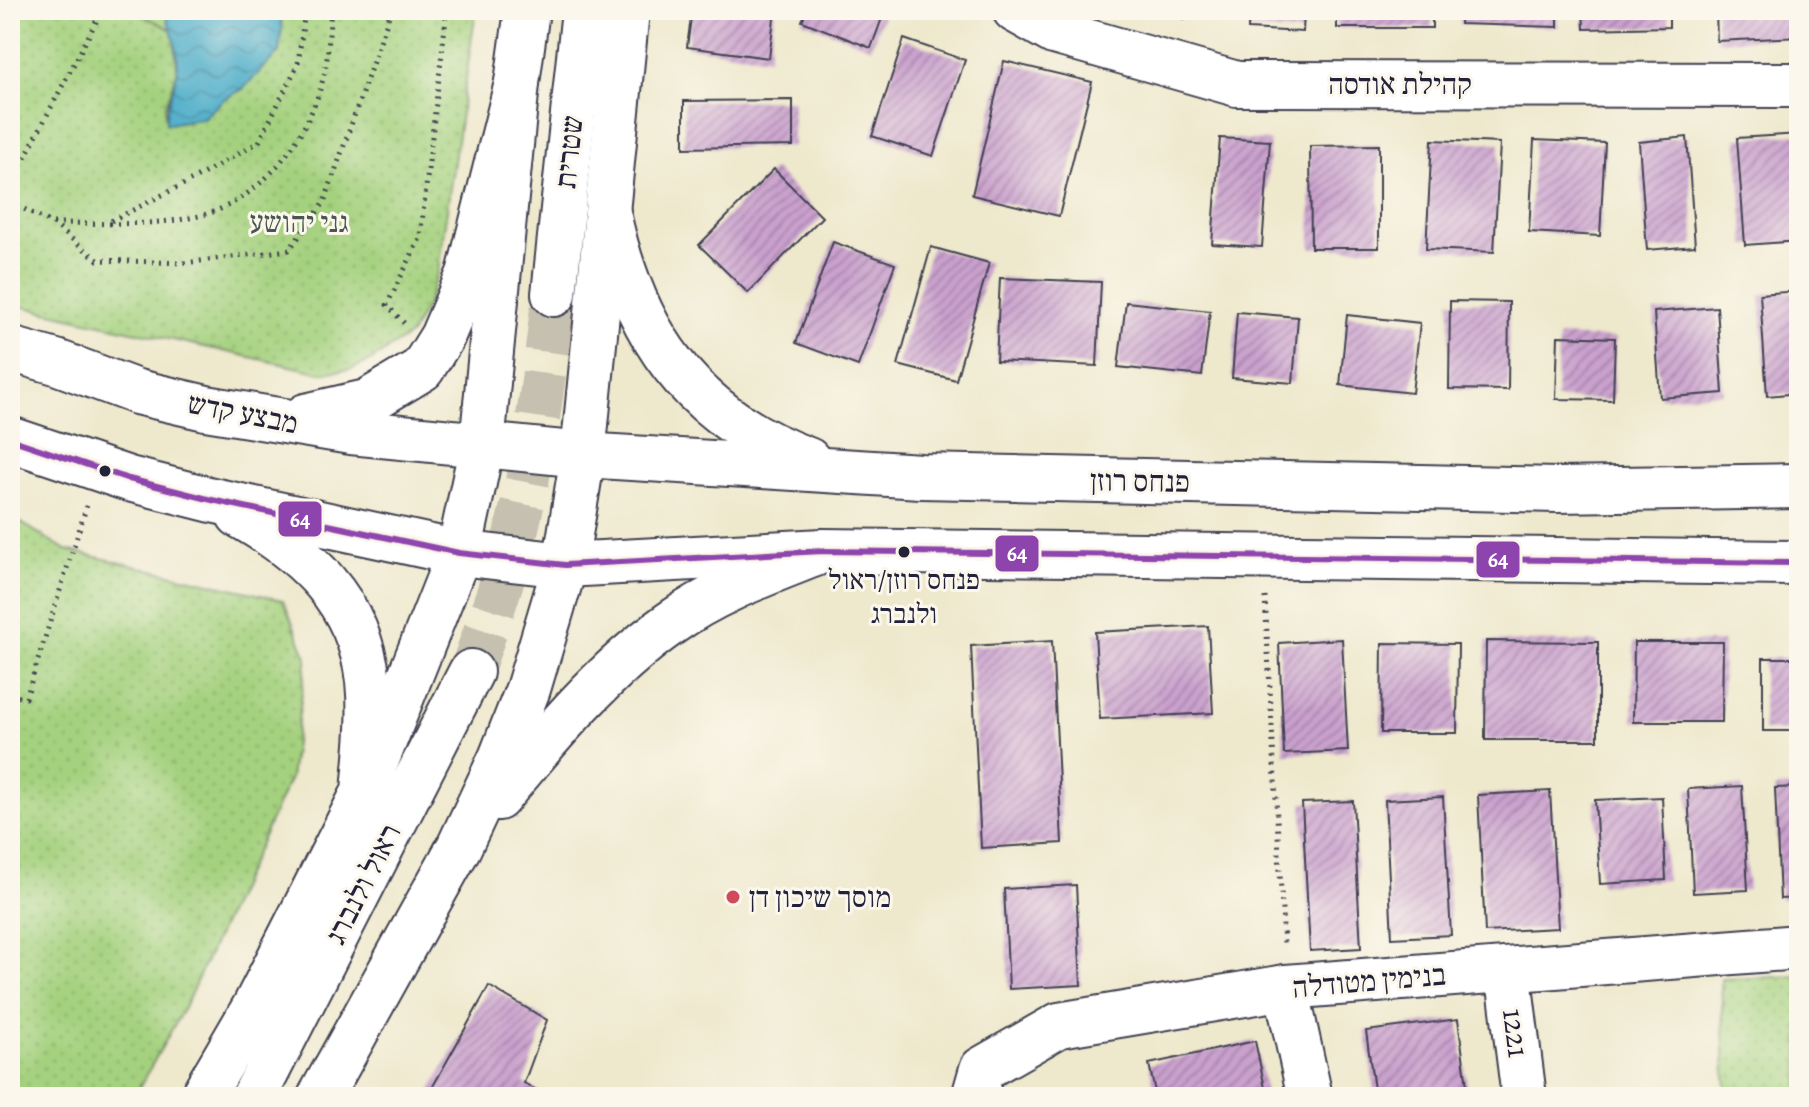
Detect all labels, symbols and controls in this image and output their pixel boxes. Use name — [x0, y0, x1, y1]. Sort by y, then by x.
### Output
street label: קהילת אודסה — [1328, 64, 1472, 104]
street label: שטרית — [545, 113, 593, 191]
park label: גני יהושע — [249, 202, 349, 242]
street label: מבצע קדש — [184, 383, 302, 443]
street label: פנחס רוזן — [1090, 460, 1190, 502]
unlabelled marker — [97, 463, 113, 479]
line badge: 64 — [277, 500, 323, 538]
text: 64 — [290, 505, 310, 535]
line badge: 64 — [994, 534, 1040, 573]
text: 64 — [1007, 539, 1027, 569]
line badge: 64 — [1475, 540, 1521, 579]
marker: פנחס רוזן/ראול ולנברג — [896, 544, 912, 560]
text: 64 — [1488, 545, 1508, 575]
place label: פנחס רוזן/ראול ולנברג — [828, 561, 980, 633]
street label: ראול ולנברג — [316, 817, 410, 951]
place label: מוסך שיכון דן — [749, 877, 891, 917]
marker: מוסך שיכון דן — [724, 888, 742, 906]
street label: בנימין מטודלה — [1290, 954, 1448, 1008]
street label: 1221 — [1493, 1006, 1539, 1060]

